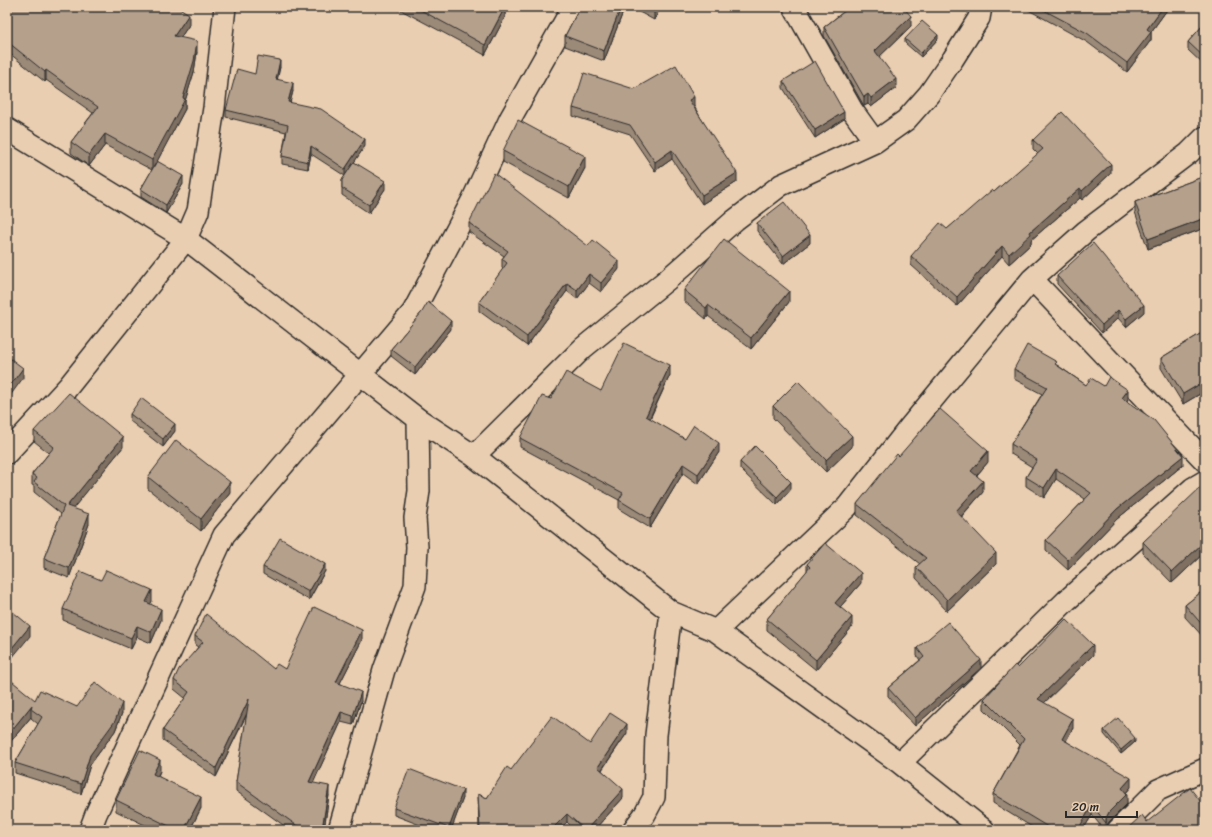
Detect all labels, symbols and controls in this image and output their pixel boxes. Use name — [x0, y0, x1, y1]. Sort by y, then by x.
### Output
scale bar — [1066, 793, 1137, 819]
text: 20 m — [1072, 796, 1099, 818]

